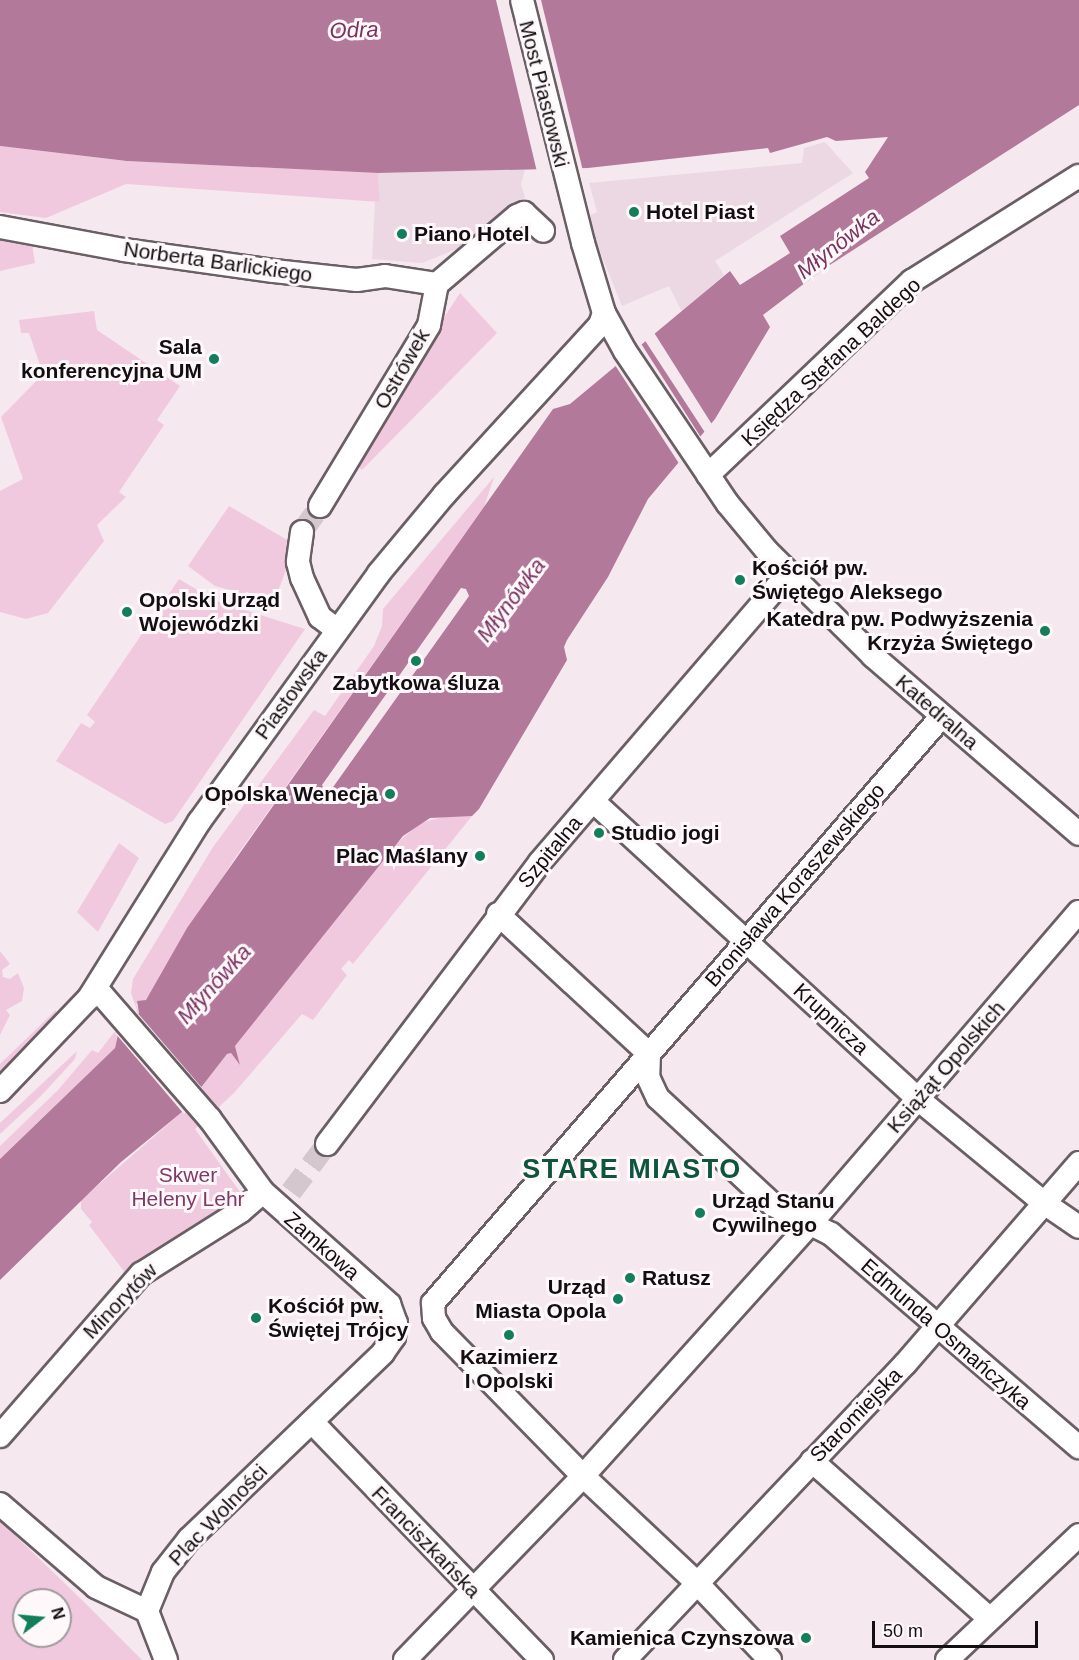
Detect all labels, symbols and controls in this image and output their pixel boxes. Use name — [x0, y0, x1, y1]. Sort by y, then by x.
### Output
water label: Odra — [329, 16, 379, 44]
street label: Most Piastowski — [514, 18, 574, 170]
place label: Hotel Piast — [646, 199, 755, 225]
water label: Młynówka — [791, 203, 885, 285]
marker: Hotel Piast — [627, 205, 641, 219]
place label: Piano Hotel — [414, 221, 530, 247]
marker: Piano Hotel — [395, 227, 409, 241]
street label: Norberta Barlickiego — [122, 236, 314, 288]
street label: Księdza Stefana Baldego — [736, 272, 926, 452]
street label: Ostrówek — [369, 324, 435, 414]
place label: Sala konferencyjna UM — [21, 334, 202, 384]
marker: Sala konferencyjna UM — [207, 352, 221, 366]
water label: Młynówka — [471, 553, 551, 647]
place label: Kościół pw. Świętego Aleksego — [752, 555, 943, 605]
marker: Kościół pw. Świętego Aleksego — [733, 573, 747, 587]
place label: Opolski Urząd Wojewódzki — [139, 587, 280, 637]
marker: Opolski Urząd Wojewódzki — [120, 605, 134, 619]
place label: Katedra pw. Podwyższenia Krzyża Świętego — [767, 606, 1033, 656]
marker: Katedra pw. Podwyższenia Krzyża Świętego — [1038, 624, 1052, 638]
street label: Piastowska — [250, 644, 332, 744]
marker: Zabytkowa śluza — [409, 654, 423, 668]
street label: Katedralna — [890, 669, 984, 755]
place label: Zabytkowa śluza — [333, 670, 499, 696]
street label: Bronisława Koraszewskiego — [700, 778, 890, 992]
place label: Opolska Wenecja — [204, 781, 378, 807]
marker: Opolska Wenecja — [383, 787, 397, 801]
street label: Szpitalna — [513, 811, 587, 893]
place label: Studio jogi — [611, 820, 719, 846]
marker: Studio jogi — [592, 826, 606, 840]
place label: Plac Maślany — [336, 843, 468, 869]
marker: Plac Maślany — [473, 849, 487, 863]
water label: Młynówka — [171, 939, 257, 1029]
street label: Krupnicza — [788, 978, 874, 1060]
street label: Książąt Opolskich — [882, 996, 1010, 1138]
district label: STARE MIASTO — [522, 1154, 742, 1186]
park label: Skwer Heleny Lehr — [131, 1162, 245, 1212]
place label: Urząd Stanu Cywilnego — [712, 1188, 835, 1238]
marker: Urząd Stanu Cywilnego — [693, 1206, 707, 1220]
street label: Zamkowa — [279, 1207, 365, 1285]
street label: Edmunda Osmańczyka — [856, 1253, 1036, 1415]
street label: Minorytów — [78, 1258, 162, 1344]
place label: Ratusz — [642, 1265, 711, 1291]
marker: Ratusz — [623, 1271, 637, 1285]
place label: Urząd Miasta Opola — [475, 1274, 606, 1324]
marker: Urząd Miasta Opola — [611, 1292, 625, 1306]
place label: Kościół pw. Świętej Trójcy — [268, 1293, 408, 1343]
marker: Kościół pw. Świętej Trójcy — [249, 1311, 263, 1325]
marker: Kazimierz I Opolski — [502, 1328, 516, 1342]
place label: Kazimierz I Opolski — [460, 1344, 558, 1394]
street label: Staromiejska — [805, 1363, 907, 1467]
street label: Plac Wolności — [163, 1459, 273, 1571]
street label: Franciszkańska — [366, 1481, 486, 1603]
north arrow — [12, 1588, 72, 1648]
text: N — [48, 1606, 68, 1621]
scale bar — [875, 1609, 1042, 1647]
text: 50 m — [883, 1621, 923, 1641]
place label: Kamienica Czynszowa — [570, 1625, 794, 1651]
marker: Kamienica Czynszowa — [799, 1631, 813, 1645]

